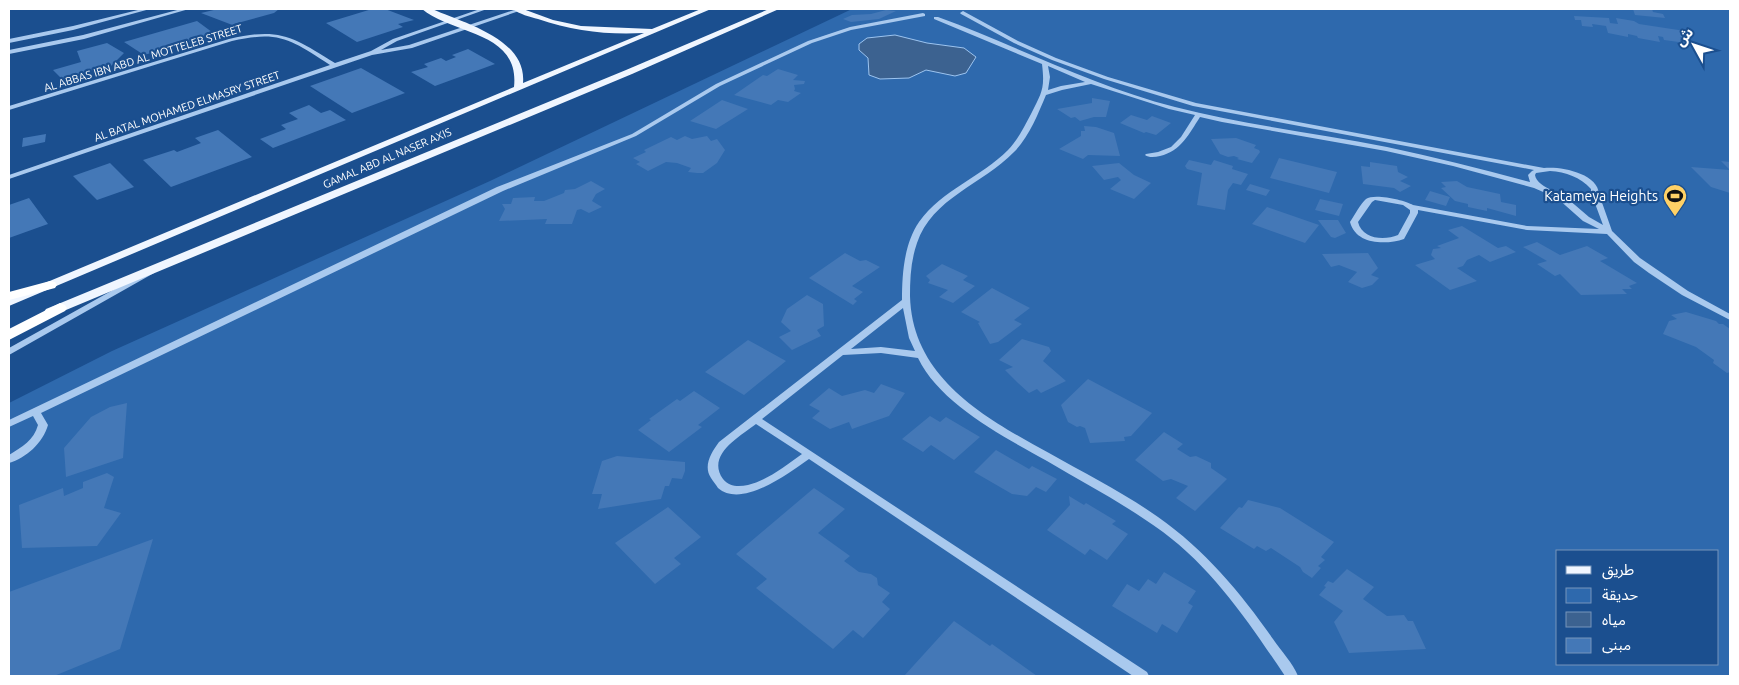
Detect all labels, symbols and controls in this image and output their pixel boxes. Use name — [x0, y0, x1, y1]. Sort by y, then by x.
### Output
north arrow — [1669, 20, 1719, 70]
street label: AL ABBAS IBN ABD AL MOTTELEB STREET — [42, 22, 244, 94]
text: ش — [1672, 24, 1696, 49]
street label: AL BATAL MOHAMED ELMASRY STREET — [93, 68, 281, 144]
street label: GAMAL ABD AL NASER AXIS — [321, 125, 453, 191]
sports icon: Katameya Heights — [1662, 183, 1688, 217]
place label: Katameya Heights — [1544, 188, 1658, 204]
legend — [1556, 550, 1719, 665]
text: طريق — [1602, 561, 1634, 580]
text: حديقة — [1602, 586, 1638, 603]
text: مياه — [1602, 611, 1626, 628]
text: مبنى — [1602, 636, 1631, 654]

